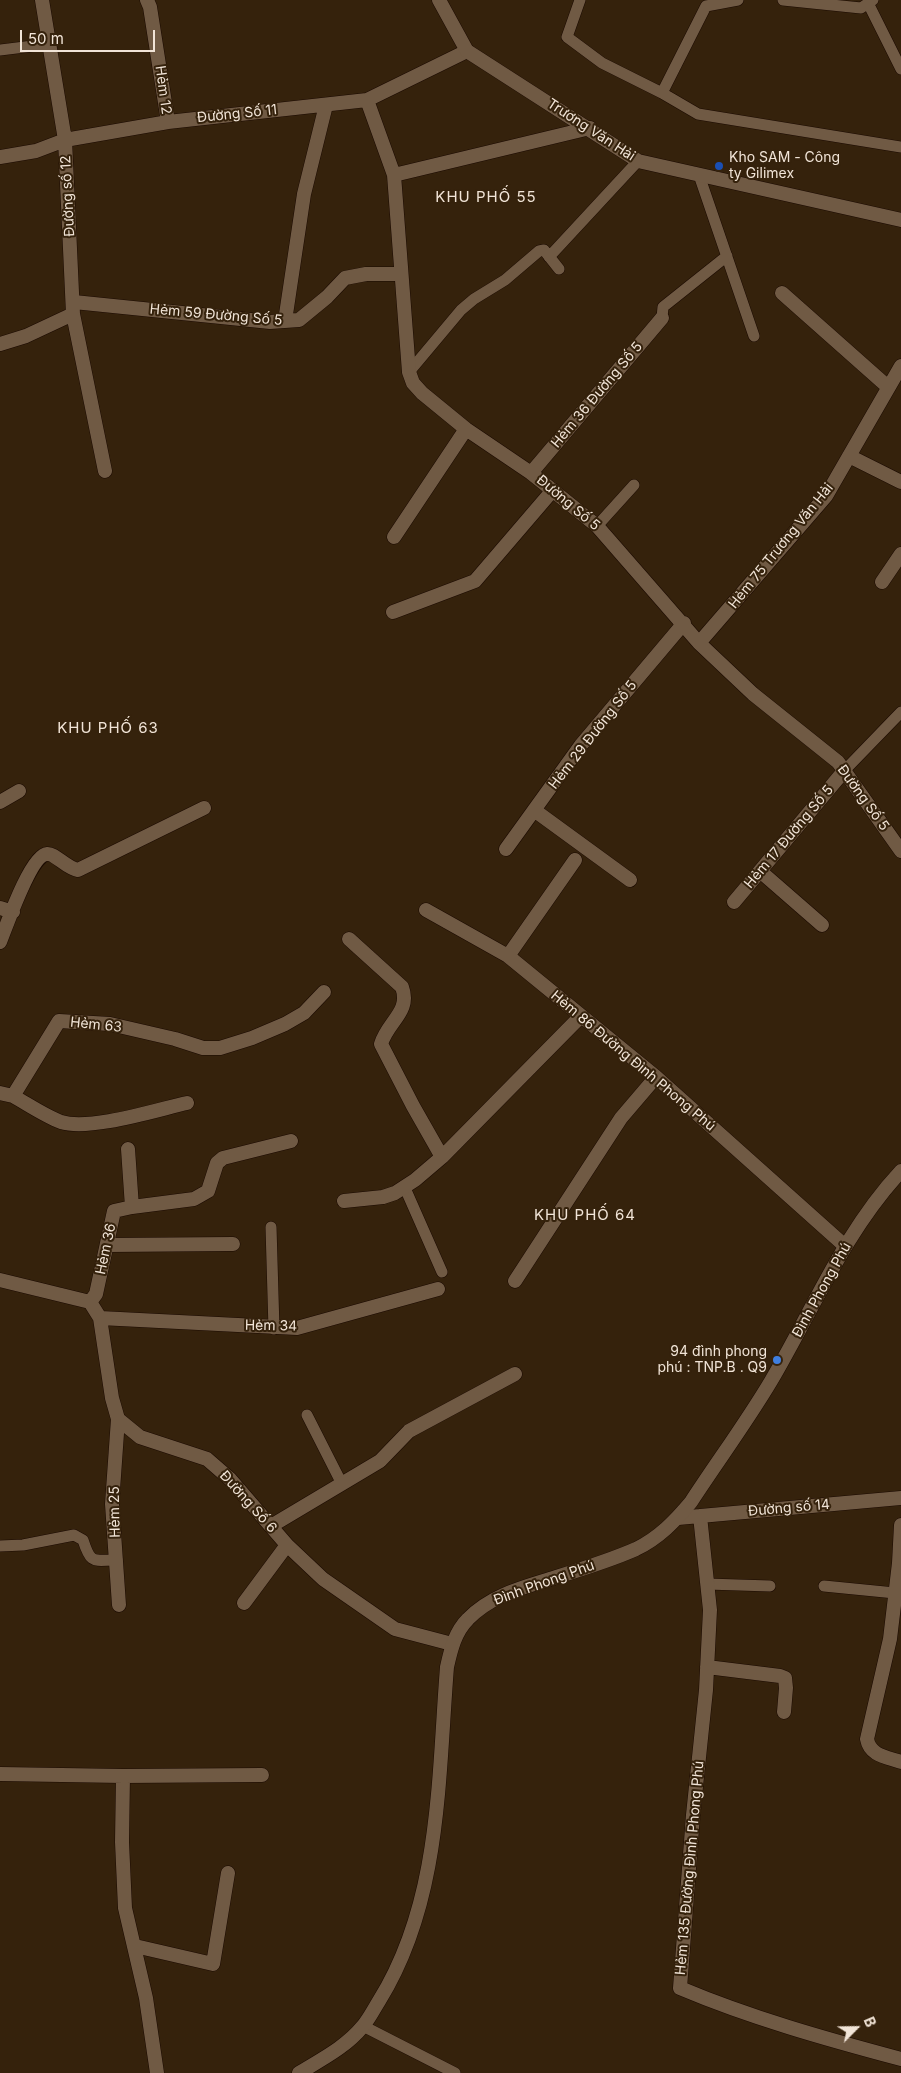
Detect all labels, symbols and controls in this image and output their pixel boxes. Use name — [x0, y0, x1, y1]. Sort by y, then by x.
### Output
scale bar — [22, 20, 158, 52]
text: 50 m — [28, 29, 64, 48]
street label: Hẻm 12 — [151, 65, 175, 115]
street label: Trương Văn Hải — [544, 95, 638, 165]
street label: Đường Số 11 — [196, 101, 278, 127]
place label: Kho SAM - Công ty Gilimex — [729, 150, 840, 182]
street label: Đường số 12 — [57, 155, 79, 237]
marker: Kho SAM - Công ty Gilimex — [713, 160, 725, 172]
district label: KHU PHỐ 55 — [434, 188, 538, 206]
street label: Hẻm 59 Đường Số 5 — [149, 301, 283, 329]
street label: Hẻm 36 Đường Số 5 — [548, 339, 646, 451]
street label: Đường Số 5 — [533, 472, 603, 534]
street label: Hẻm 75 Trương Văn Hải — [725, 480, 837, 612]
street label: Hẻm 29 Đường Số 5 — [545, 677, 641, 793]
district label: KHU PHỐ 63 — [56, 719, 160, 737]
street label: Đường Số 5 — [833, 762, 893, 834]
street label: Hẻm 17 Đường Số 5 — [741, 782, 837, 892]
street label: Hẻm 86 Đường Đình Phong Phú — [547, 987, 719, 1135]
street label: Hẻm 63 — [69, 1014, 123, 1036]
district label: KHU PHỐ 64 — [533, 1206, 637, 1224]
street label: Hẻm 36 — [92, 1222, 120, 1276]
street label: Đình Phong Phú — [789, 1240, 855, 1340]
street label: Hẻm 34 — [245, 1317, 297, 1335]
place label: 94 đình phong phú : TNP.B . Q9 — [657, 1344, 767, 1376]
marker: 94 đình phong phú : TNP.B . Q9 — [771, 1354, 783, 1366]
street label: Đường Số 6 — [216, 1468, 280, 1536]
street label: Hẻm 25 — [106, 1486, 124, 1538]
street label: Đường số 14 — [747, 1496, 831, 1520]
street label: Đình Phong Phú — [491, 1557, 597, 1609]
street label: Hẻm 135 Đường Đình Phong Phú — [672, 1760, 708, 1976]
north arrow — [831, 2003, 881, 2053]
text: B — [861, 2014, 880, 2030]

